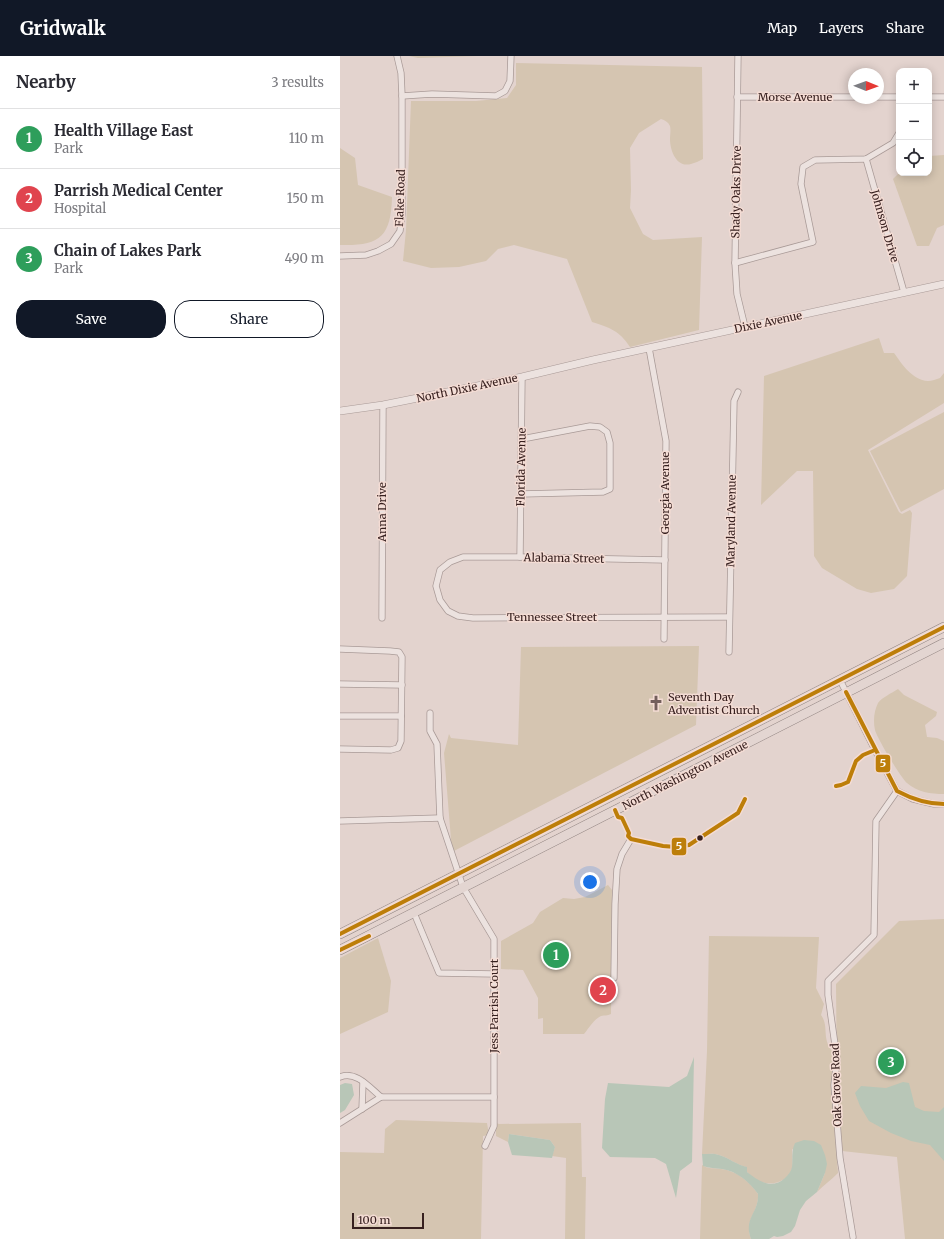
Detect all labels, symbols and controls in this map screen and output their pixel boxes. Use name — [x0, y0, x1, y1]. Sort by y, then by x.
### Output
text: Gridwalk — [20, 16, 106, 40]
text: Map — [767, 19, 797, 37]
text: Layers — [819, 19, 864, 37]
text: Share — [886, 19, 924, 37]
north arrow — [848, 68, 884, 104]
map controls — [896, 68, 932, 176]
button: + — [896, 68, 932, 104]
text: Nearby — [16, 71, 76, 93]
text: 3 results — [271, 74, 324, 91]
street label: Morse Avenue — [758, 90, 832, 104]
button: − — [896, 104, 932, 140]
text: Health Village East — [54, 121, 193, 140]
text: 1 — [26, 130, 32, 147]
text: 110 m — [289, 130, 324, 147]
text: Park — [54, 140, 83, 157]
button: locate — [896, 140, 932, 176]
street label: Shady Oaks Drive — [728, 145, 744, 238]
street label: Flake Road — [392, 169, 408, 227]
text: Parrish Medical Center — [54, 181, 223, 200]
street label: Johnson Drive — [868, 187, 902, 264]
text: 2 — [25, 190, 33, 207]
text: 150 m — [287, 190, 324, 207]
text: Hospital — [54, 200, 106, 217]
text: Chain of Lakes Park — [54, 241, 201, 260]
text: 3 — [25, 250, 33, 267]
text: 490 m — [285, 250, 324, 267]
text: Park — [54, 260, 83, 277]
button: Save — [16, 300, 166, 338]
button: Share — [174, 300, 324, 338]
street label: Dixie Avenue — [733, 308, 803, 336]
street label: North Dixie Avenue — [415, 370, 519, 406]
street label: Florida Avenue — [513, 427, 529, 507]
street label: Georgia Avenue — [658, 451, 672, 534]
street label: Maryland Avenue — [723, 474, 739, 567]
street label: Anna Drive — [375, 482, 389, 543]
street label: Alabama Street — [523, 550, 605, 566]
street label: Tennessee Street — [507, 610, 598, 624]
place label: Seventh Day Adventist Church — [667, 690, 761, 717]
church icon: Seventh Day Adventist Church — [647, 694, 665, 712]
street label: North Washington Avenue — [620, 737, 750, 813]
line badge: 5 — [875, 754, 891, 773]
text: 5 — [880, 756, 886, 770]
unlabelled marker — [695, 833, 705, 843]
line badge: 5 — [671, 837, 687, 856]
text: 5 — [676, 839, 682, 853]
your location — [580, 872, 600, 892]
pin: 1 — [543, 940, 569, 970]
street label: Jess Parrish Court — [487, 958, 501, 1054]
pin: 2 — [590, 975, 616, 1005]
street label: Oak Grove Road — [828, 1043, 844, 1127]
pin: 3 — [878, 1047, 904, 1077]
scale bar — [352, 1211, 424, 1230]
text: 100 m — [358, 1213, 390, 1227]

